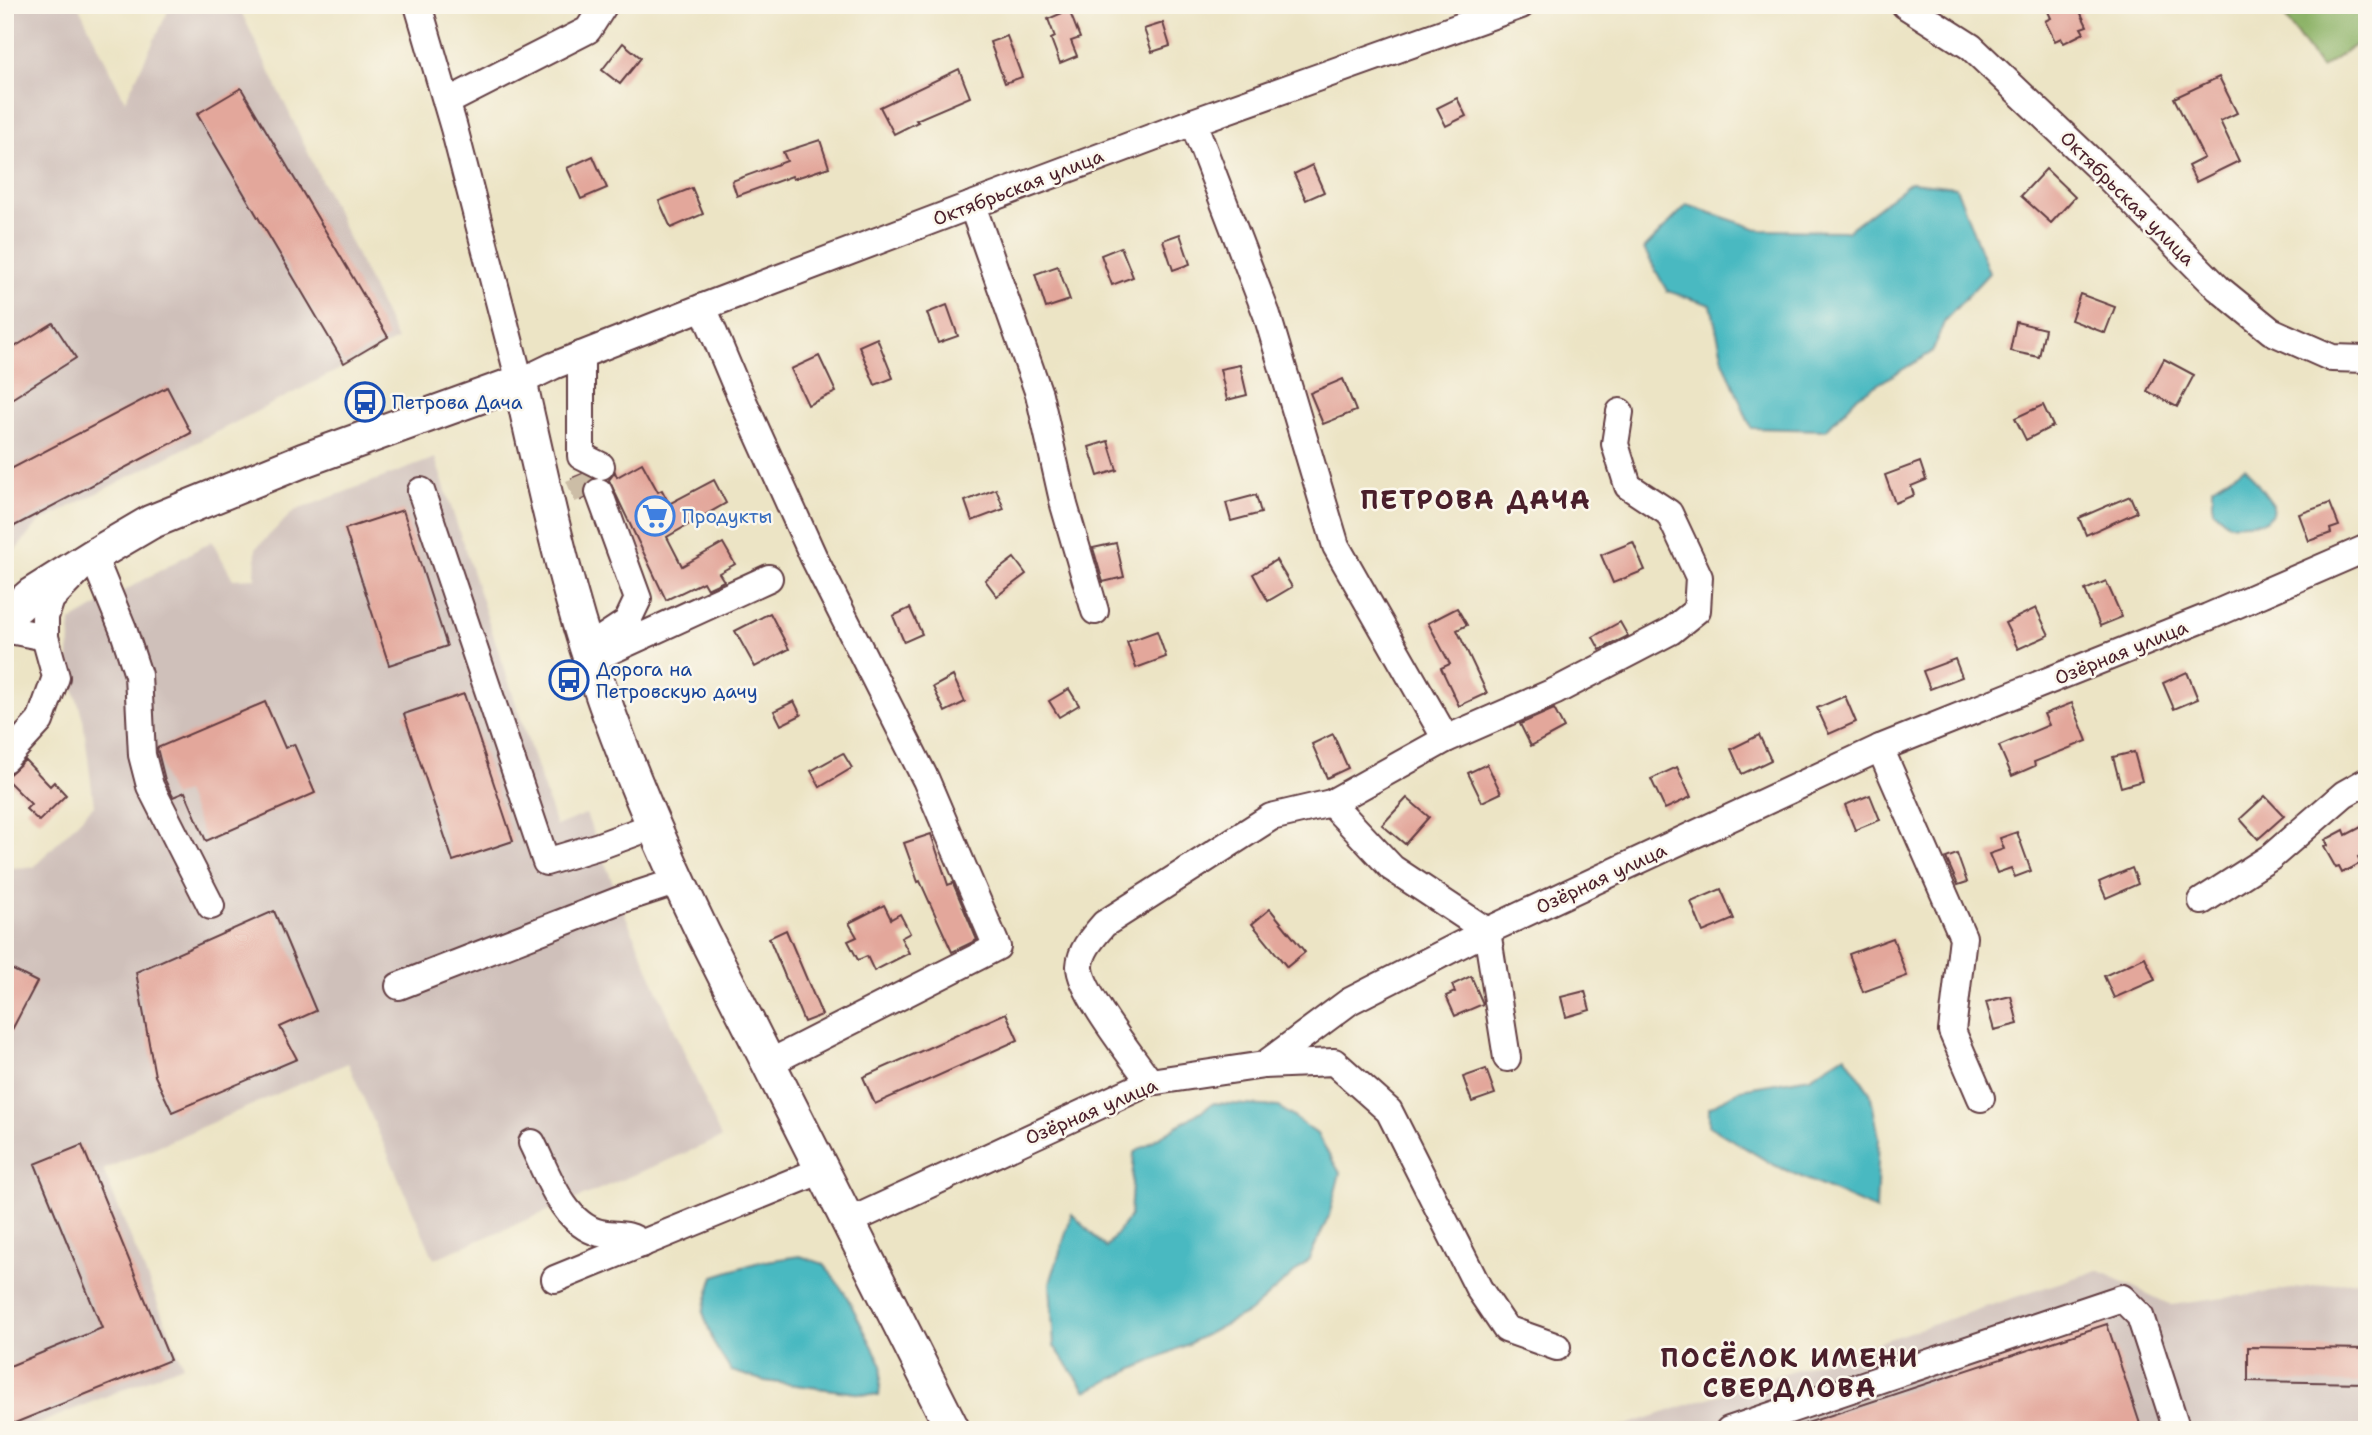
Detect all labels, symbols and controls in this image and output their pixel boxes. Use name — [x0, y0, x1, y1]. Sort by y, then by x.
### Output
street label: Октябрьская улица — [2055, 126, 2201, 271]
street label: Октябрьская улица — [929, 143, 1107, 232]
bus stop icon: Петрова Дача — [344, 381, 386, 423]
place label: Петрова Дача — [392, 390, 523, 415]
district label: ПЕТРОВА ДАЧА — [1360, 482, 1592, 517]
supermarket icon: Продукты — [634, 495, 676, 537]
place label: Продукты — [682, 504, 772, 529]
street label: Озёрная улица — [2051, 614, 2192, 691]
place label: Дорога на Петровскую дачу — [596, 657, 758, 704]
bus stop icon: Дорога на Петровскую дачу — [548, 659, 590, 701]
street label: Озёрная улица — [1532, 837, 1671, 920]
street label: Озёрная улица — [1021, 1072, 1161, 1151]
district label: ПОСЁЛОК ИМЕНИ СВЕРДЛОВА — [1661, 1340, 1919, 1405]

